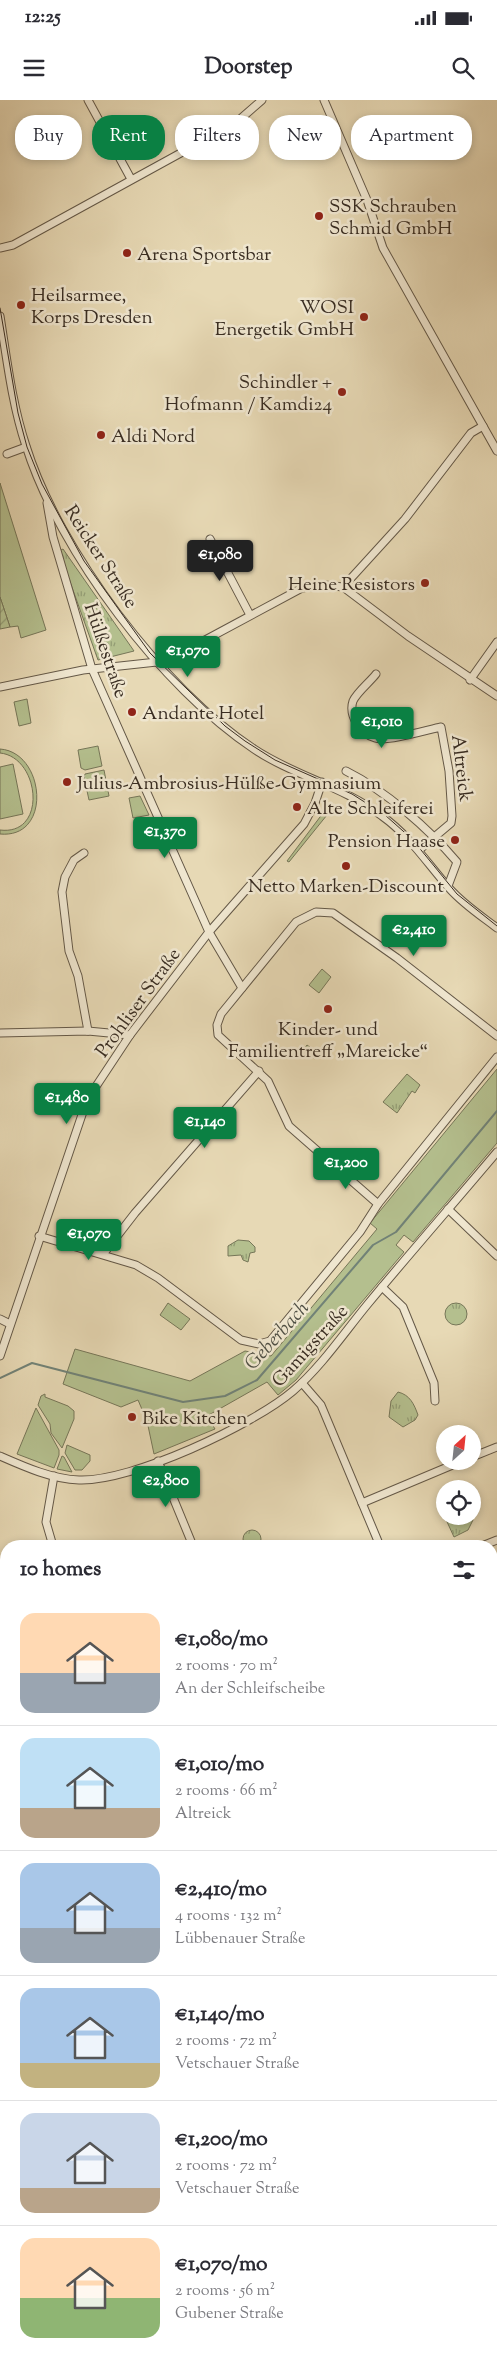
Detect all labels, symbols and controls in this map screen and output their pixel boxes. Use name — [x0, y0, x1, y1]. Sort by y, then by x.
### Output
text: 12:25 — [25, 4, 61, 31]
text: Doorstep — [204, 52, 293, 84]
icon: menu — [20, 54, 48, 82]
icon: search — [449, 54, 477, 82]
chip: Buy — [15, 115, 82, 160]
chip: Rent — [92, 115, 165, 160]
chip: Filters — [175, 115, 259, 160]
chip: New — [269, 115, 341, 160]
chip: Apartment — [351, 115, 472, 160]
place label: SSK Schrauben Schmid GmbH — [329, 194, 457, 243]
marker: SSK Schrauben Schmid GmbH — [313, 210, 325, 222]
place label: Arena Sportsbar — [137, 242, 271, 269]
marker: Arena Sportsbar — [121, 247, 133, 259]
place label: Heilsarmee, Korps Dresden — [31, 283, 153, 332]
place label: WOSI Energetik GmbH — [215, 295, 354, 344]
marker: Heilsarmee, Korps Dresden — [15, 299, 27, 311]
marker: WOSI Energetik GmbH — [358, 311, 370, 323]
place label: Schindler + Hofmann / Kamdi24 — [164, 370, 332, 419]
marker: Schindler + Hofmann / Kamdi24 — [336, 386, 348, 398]
place label: Aldi Nord — [111, 424, 195, 451]
marker: Aldi Nord — [95, 429, 107, 441]
street label: Reicker Straße — [56, 500, 144, 614]
pin: €1,080 — [179, 540, 261, 582]
text: €1,080 — [198, 544, 242, 567]
place label: Heine Resistors — [288, 572, 415, 599]
marker: Heine Resistors — [419, 577, 431, 589]
street label: Hülßestraße — [76, 600, 134, 702]
pin: €1,070 — [147, 636, 229, 678]
text: €1,070 — [166, 640, 210, 663]
place label: Andante Hotel — [142, 701, 264, 728]
marker: Andante Hotel — [126, 706, 138, 718]
pin: €1,010 — [341, 706, 423, 749]
text: €1,010 — [362, 711, 402, 734]
street label: Altreick — [443, 733, 478, 804]
place label: Julius-Ambrosius-Hülße-Gymnasium — [76, 771, 382, 798]
marker: Julius-Ambrosius-Hülße-Gymnasium — [61, 776, 73, 788]
place label: Alte Schleiferei — [307, 796, 434, 823]
marker: Alte Schleiferei — [291, 801, 303, 813]
pin: €1,370 — [124, 816, 206, 859]
text: €1,370 — [144, 821, 186, 844]
place label: Pension Haase — [328, 829, 445, 856]
marker: Pension Haase — [449, 834, 461, 846]
marker: Netto Marken-Discount — [340, 860, 352, 872]
place label: Netto Marken-Discount — [248, 874, 444, 901]
pin: €2,410 — [373, 914, 455, 957]
text: €2,410 — [393, 919, 435, 942]
street label: Prohliser Straße — [90, 943, 188, 1064]
marker: Kinder- und Familientreff „Mareicke“ — [322, 1003, 334, 1015]
place label: Kinder- und Familientreff „Mareicke“ — [228, 1017, 428, 1066]
pin: €1,480 — [26, 1082, 108, 1125]
text: €1,480 — [45, 1087, 89, 1110]
pin: €1,140 — [164, 1106, 246, 1149]
text: €1,140 — [184, 1111, 226, 1134]
pin: €1,200 — [305, 1148, 387, 1190]
text: €1,200 — [324, 1152, 368, 1175]
pin: €1,070 — [48, 1218, 130, 1261]
text: €1,070 — [67, 1223, 111, 1246]
water label: Geberbach — [239, 1295, 317, 1378]
street label: Gamigstraße — [266, 1299, 356, 1394]
place label: Bike Kitchen — [142, 1406, 247, 1433]
marker: Bike Kitchen — [126, 1411, 138, 1423]
north arrow — [436, 1425, 481, 1470]
map controls — [436, 1425, 481, 1525]
pin: €2,800 — [125, 1466, 207, 1508]
text: €2,800 — [143, 1470, 189, 1493]
button: locate — [436, 1480, 481, 1525]
text: 10 homes — [20, 1555, 101, 1585]
icon: filters — [450, 1556, 478, 1584]
text: €1,080/mo — [175, 1625, 268, 1655]
icon: home — [60, 1633, 120, 1693]
text: 2 rooms · 70 m² — [175, 1655, 278, 1678]
text: An der Schleifscheibe — [175, 1678, 325, 1701]
text: €1,010/mo — [175, 1750, 264, 1780]
icon: home — [60, 1758, 120, 1818]
text: 2 rooms · 66 m² — [175, 1780, 278, 1803]
text: Altreick — [175, 1803, 232, 1826]
text: €2,410/mo — [175, 1875, 267, 1905]
icon: home — [60, 1883, 120, 1943]
text: 4 rooms · 132 m² — [175, 1905, 282, 1928]
text: Lübbenauer Straße — [175, 1928, 305, 1951]
text: €1,140/mo — [175, 2000, 264, 2030]
icon: home — [60, 2008, 120, 2068]
text: 2 rooms · 72 m² — [175, 2030, 277, 2053]
text: Vetschauer Straße — [175, 2053, 300, 2076]
text: €1,200/mo — [175, 2125, 268, 2155]
icon: home — [60, 2133, 120, 2193]
text: 2 rooms · 72 m² — [175, 2155, 277, 2178]
text: Vetschauer Straße — [175, 2178, 300, 2201]
text: €1,070/mo — [175, 2250, 268, 2280]
icon: home — [60, 2258, 120, 2318]
text: 2 rooms · 56 m² — [175, 2280, 275, 2303]
text: Gubener Straße — [175, 2303, 284, 2326]

